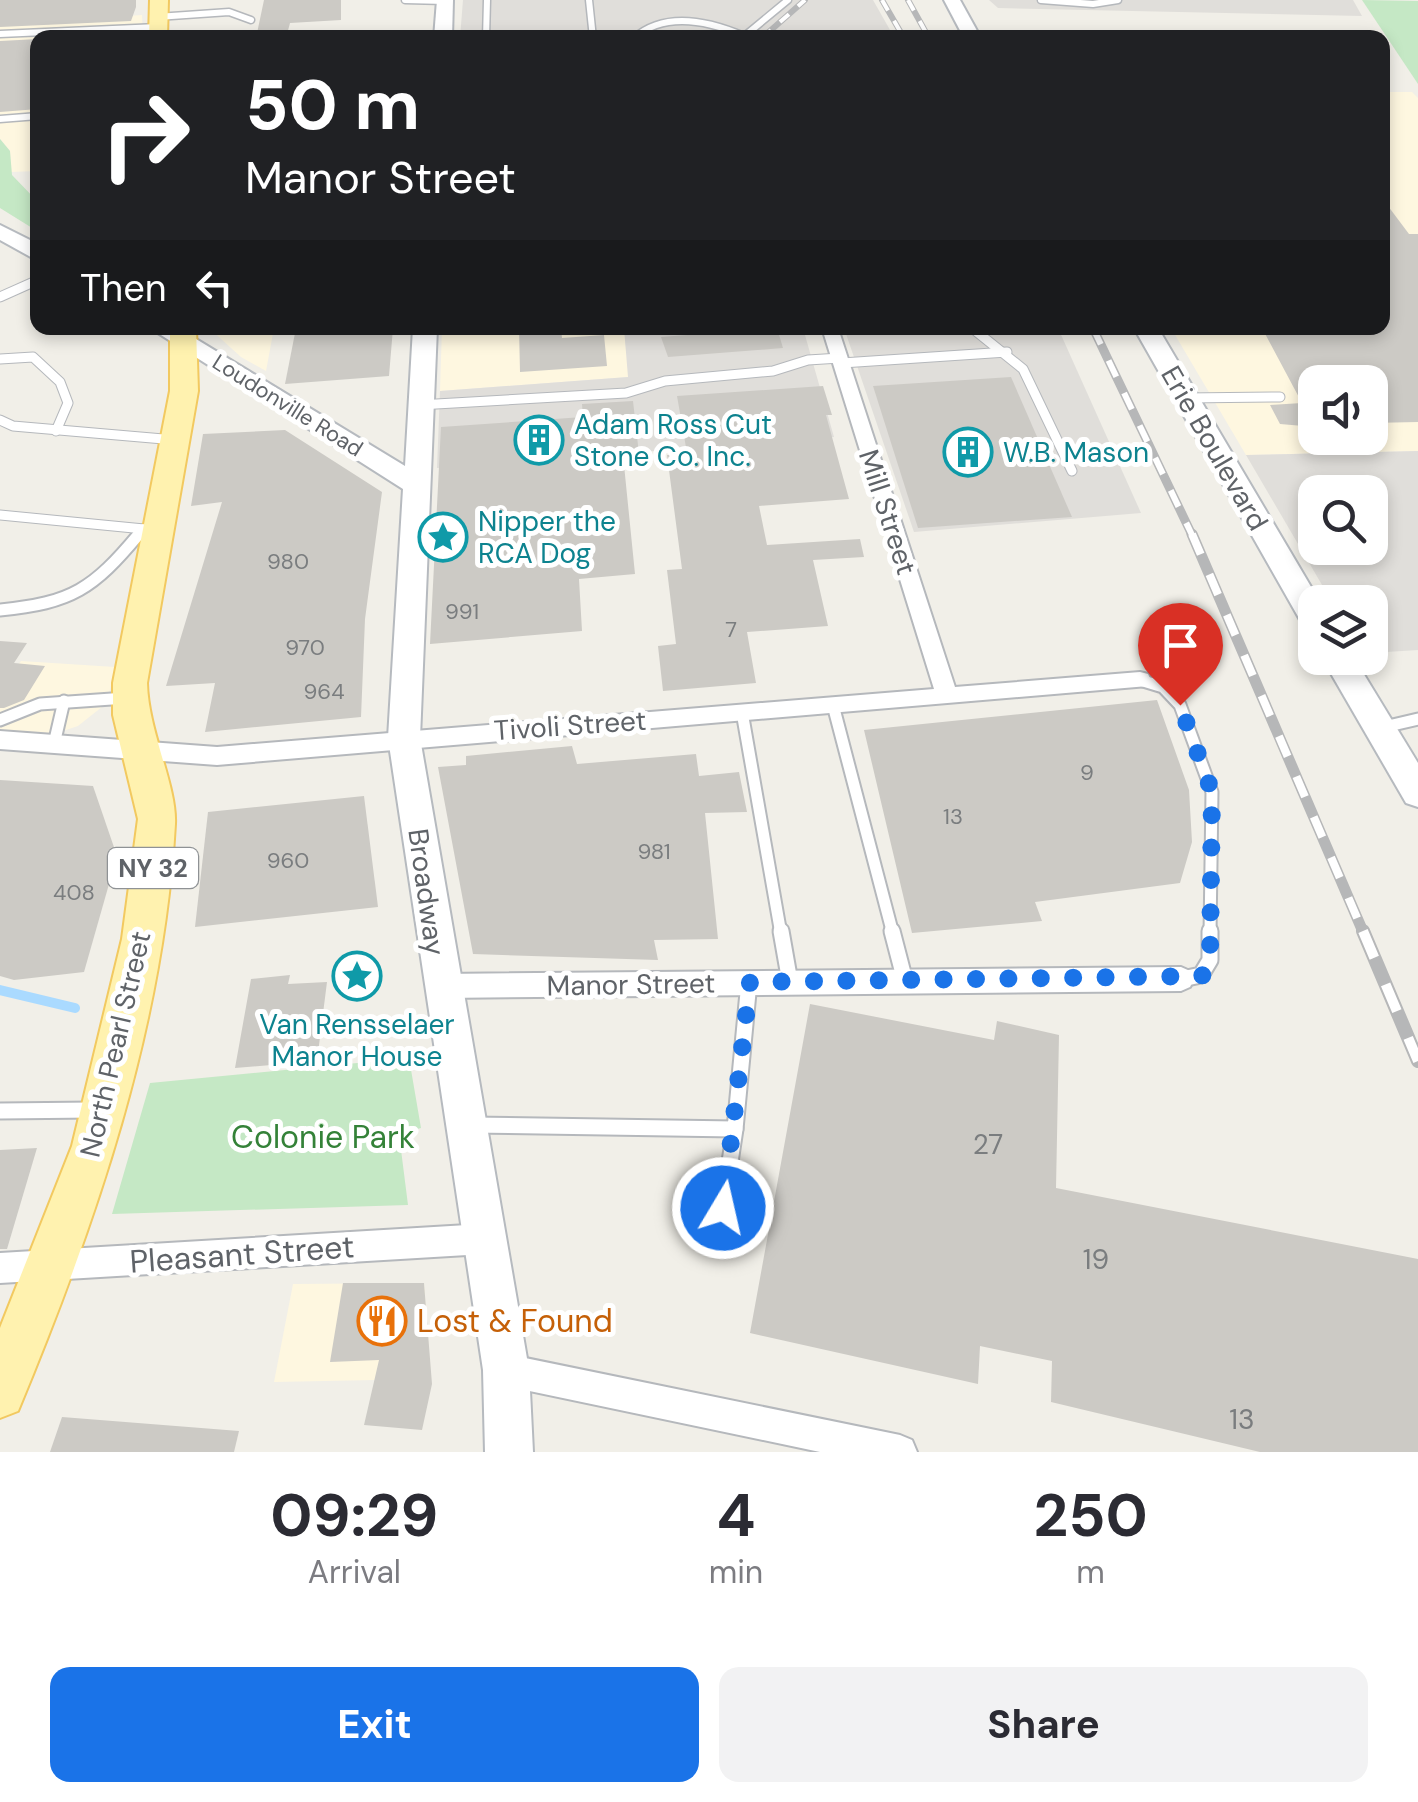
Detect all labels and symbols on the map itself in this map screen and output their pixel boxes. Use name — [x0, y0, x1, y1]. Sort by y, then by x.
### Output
street label: Loudonville Road — [207, 347, 368, 463]
street label: Erie Boulevard — [1153, 359, 1277, 537]
place label: Adam Ross Cut Stone Co. Inc. — [574, 406, 772, 475]
building icon: Adam Ross Cut Stone Co. Inc. — [513, 414, 565, 466]
building icon: W.B. Mason — [942, 426, 994, 478]
place label: W.B. Mason — [1003, 434, 1149, 471]
street label: Mill Street — [850, 445, 925, 579]
place label: Nipper the RCA Dog — [478, 503, 616, 572]
place icon: Nipper the RCA Dog — [417, 511, 469, 563]
house number: 980 — [267, 547, 309, 576]
house number: 991 — [445, 597, 479, 626]
pin — [1138, 603, 1223, 706]
house number: 7 — [725, 615, 737, 644]
house number: 970 — [285, 633, 325, 662]
house number: 964 — [304, 677, 345, 706]
street label: Tivoli Street — [493, 702, 648, 749]
house number: 9 — [1080, 758, 1094, 787]
house number: 13 — [943, 802, 963, 831]
street label: Broadway — [399, 826, 454, 958]
house number: 981 — [637, 837, 671, 866]
house number: 960 — [267, 846, 309, 875]
road number: NY 32 — [108, 848, 198, 888]
house number: 408 — [53, 878, 95, 907]
street label: North Pearl Street — [72, 928, 159, 1161]
place icon: Van Rensselaer Manor House — [331, 950, 383, 1002]
street label: Manor Street — [546, 965, 716, 1004]
place label: Van Rensselaer Manor House — [259, 1006, 455, 1075]
park label: Colonie Park — [231, 1116, 415, 1158]
house number: 27 — [973, 1126, 1003, 1163]
position arrow — [671, 1156, 775, 1260]
street label: Pleasant Street — [128, 1225, 356, 1283]
house number: 19 — [1083, 1241, 1109, 1278]
restaurant icon: Lost & Found — [356, 1295, 408, 1347]
place label: Lost & Found — [417, 1300, 613, 1342]
house number: 13 — [1229, 1401, 1255, 1438]

